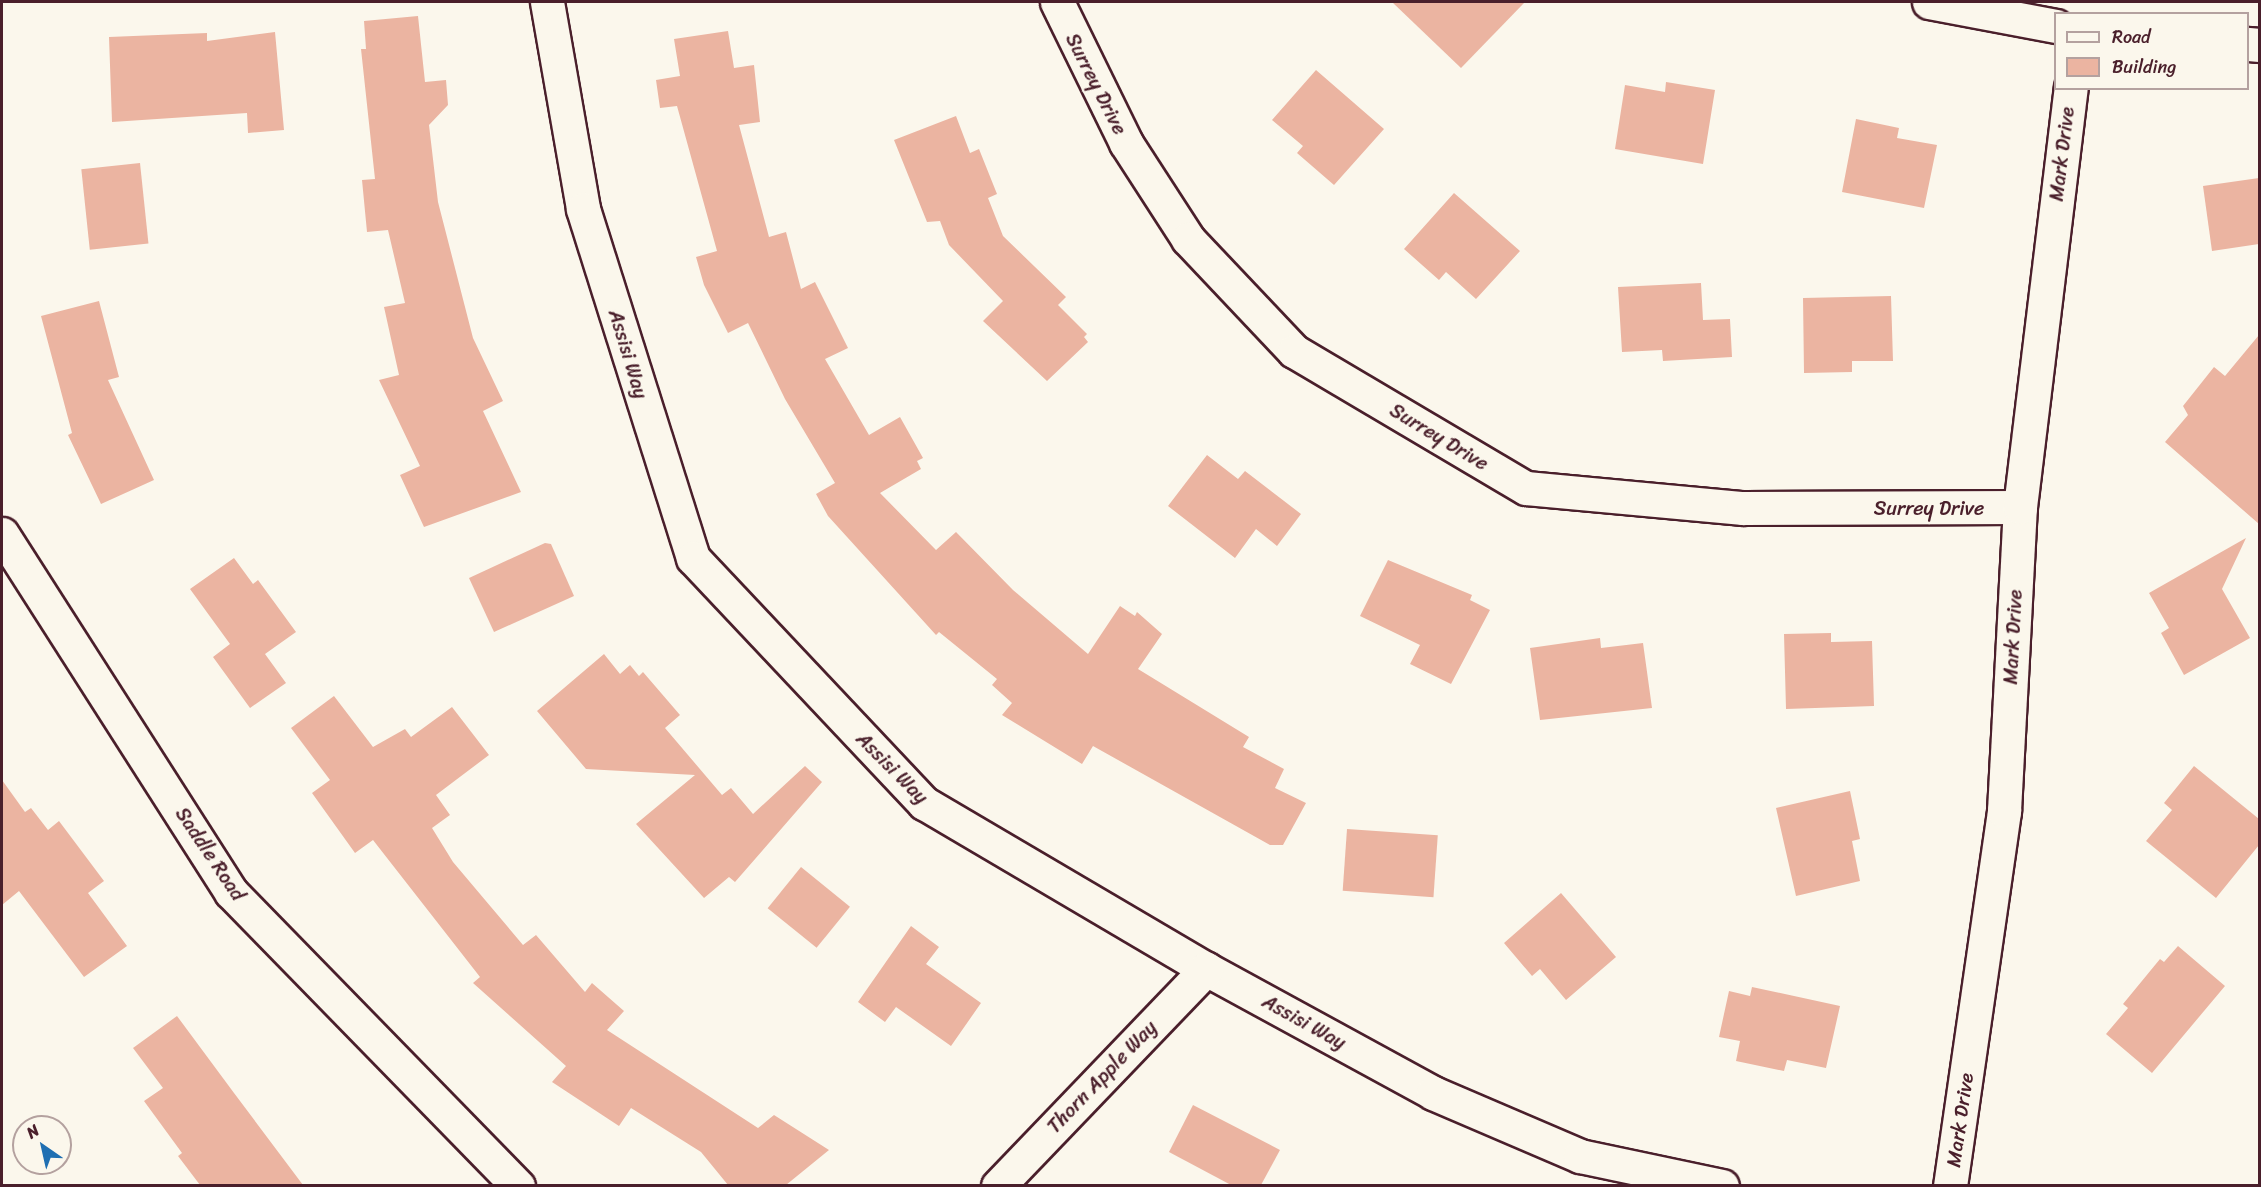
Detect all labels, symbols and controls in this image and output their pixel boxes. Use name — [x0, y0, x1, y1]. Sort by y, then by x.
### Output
legend — [2054, 12, 2249, 90]
text: Road — [2112, 21, 2151, 53]
street label: Surrey Drive — [1060, 29, 1132, 139]
text: Building — [2112, 51, 2176, 83]
street label: Mark Drive — [2044, 105, 2080, 203]
street label: Assisi Way — [603, 307, 653, 401]
street label: Surrey Drive — [1385, 398, 1493, 476]
street label: Surrey Drive — [1874, 496, 1984, 520]
street label: Mark Drive — [1999, 589, 2027, 685]
street label: Assisi Way — [851, 727, 933, 809]
street label: Saddle Road — [170, 803, 250, 905]
street label: Assisi Way — [1258, 989, 1350, 1055]
street label: Thorn Apple Way — [1042, 1016, 1162, 1138]
street label: Mark Drive — [1941, 1071, 1979, 1169]
north arrow — [12, 1115, 72, 1175]
text: N — [20, 1116, 45, 1146]

